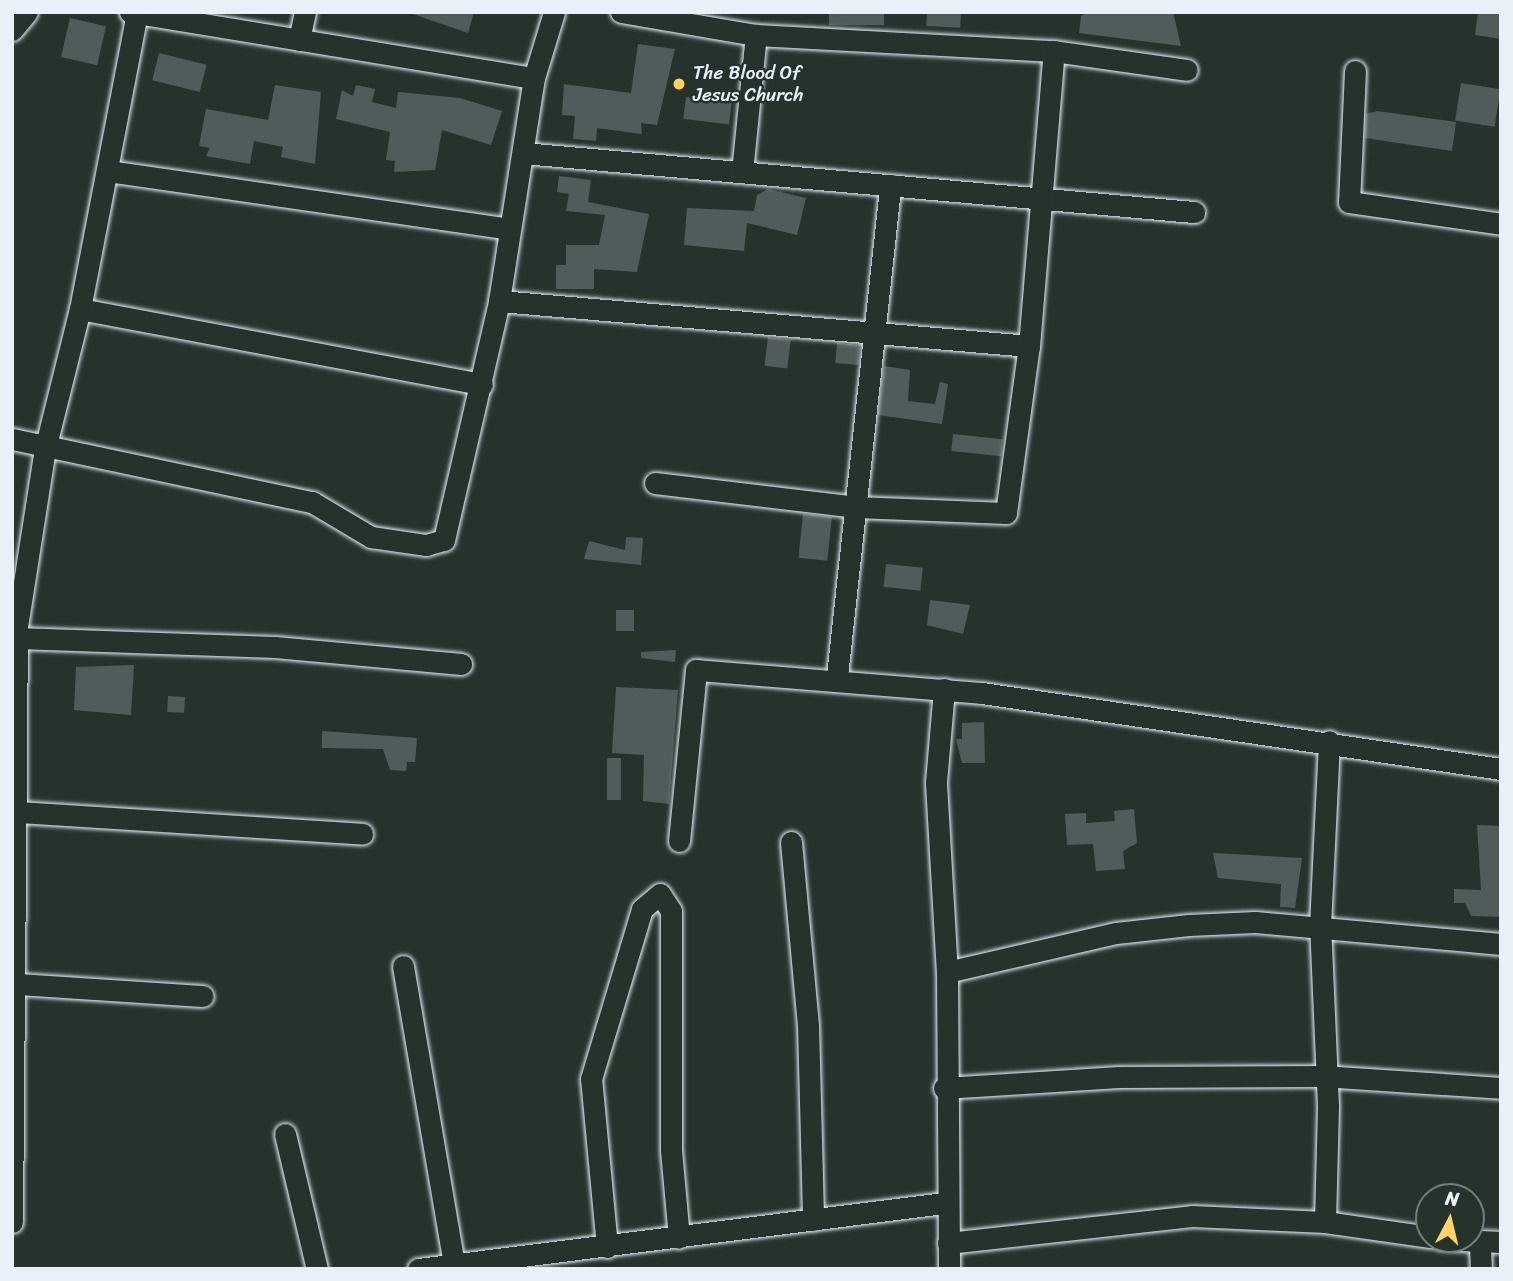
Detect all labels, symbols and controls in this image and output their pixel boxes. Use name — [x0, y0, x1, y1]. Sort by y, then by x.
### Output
place label: The Blood Of Jesus Church — [693, 62, 804, 106]
marker: The Blood Of Jesus Church — [671, 76, 687, 92]
text: N — [1444, 1181, 1461, 1216]
north arrow — [1415, 1183, 1485, 1253]

